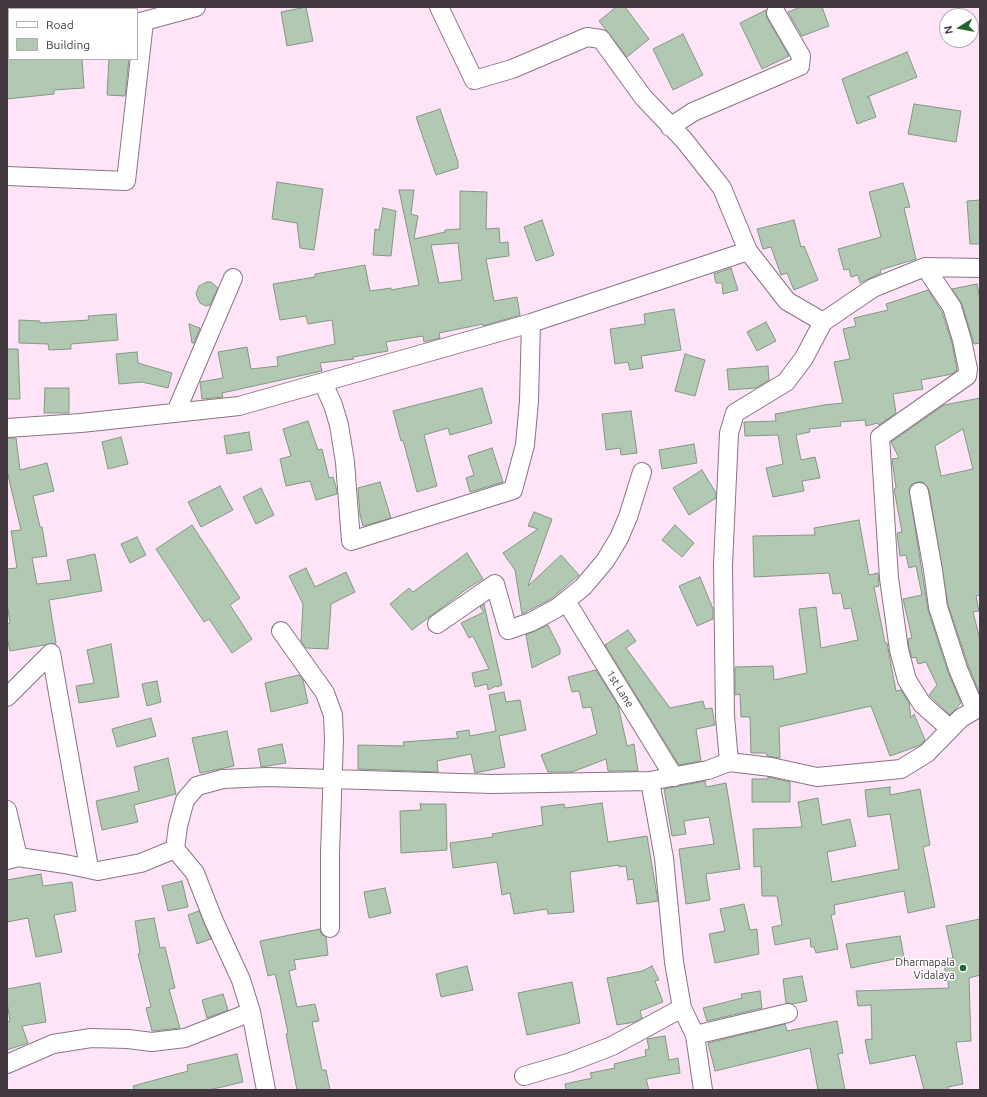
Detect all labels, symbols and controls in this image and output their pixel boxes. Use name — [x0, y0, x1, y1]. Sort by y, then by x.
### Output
legend — [8, 8, 138, 60]
north arrow — [939, 8, 979, 48]
text: Road — [46, 18, 74, 31]
text: N — [942, 25, 955, 35]
text: Building — [46, 38, 90, 51]
street label: 1st Lane — [603, 668, 637, 710]
place label: Dharmapala Vidalaya — [895, 955, 955, 981]
marker: Dharmapala Vidalaya — [958, 963, 968, 973]

